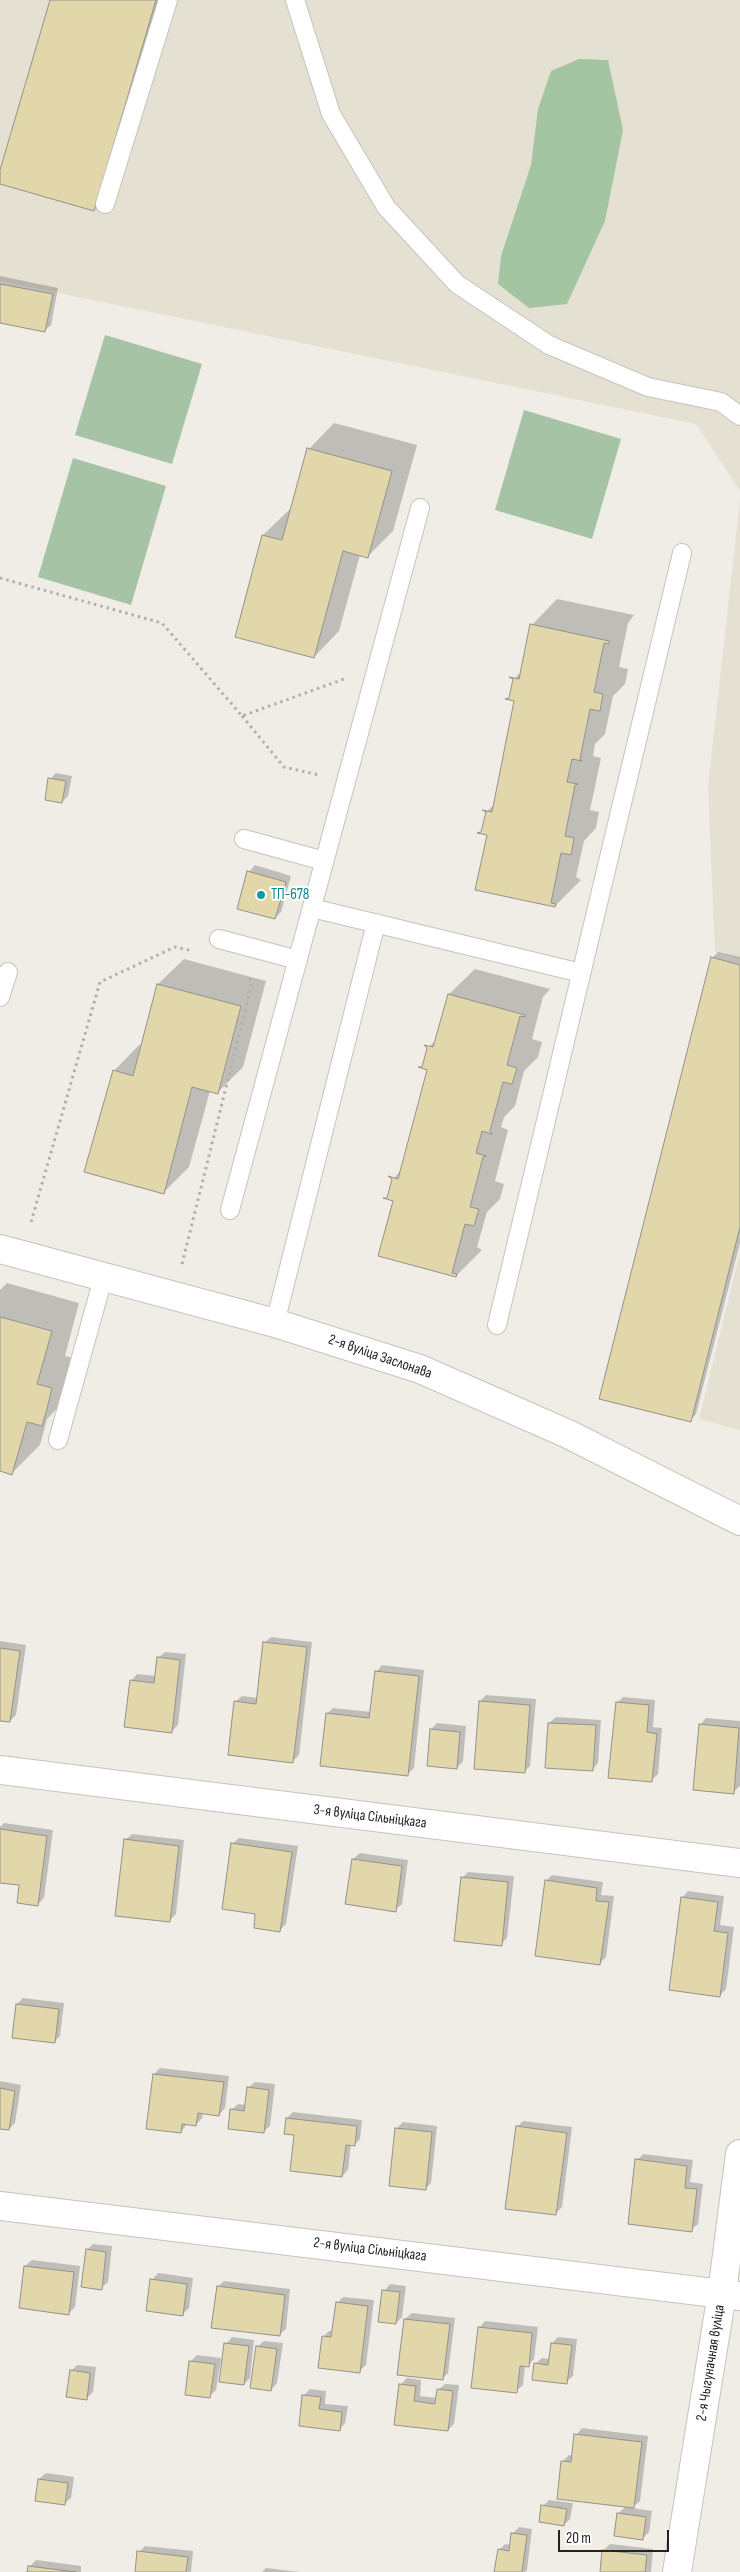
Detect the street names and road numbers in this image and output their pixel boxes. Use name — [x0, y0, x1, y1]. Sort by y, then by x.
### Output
street label: 2-я вуліца Заслонава — [326, 1331, 434, 1383]
street label: 3-я вуліца Сільніцкага — [312, 1801, 428, 1833]
street label: 2-я вуліца Сільніцкага — [312, 2234, 428, 2266]
street label: 2-я Чыгуначная вуліца — [693, 2304, 729, 2422]

